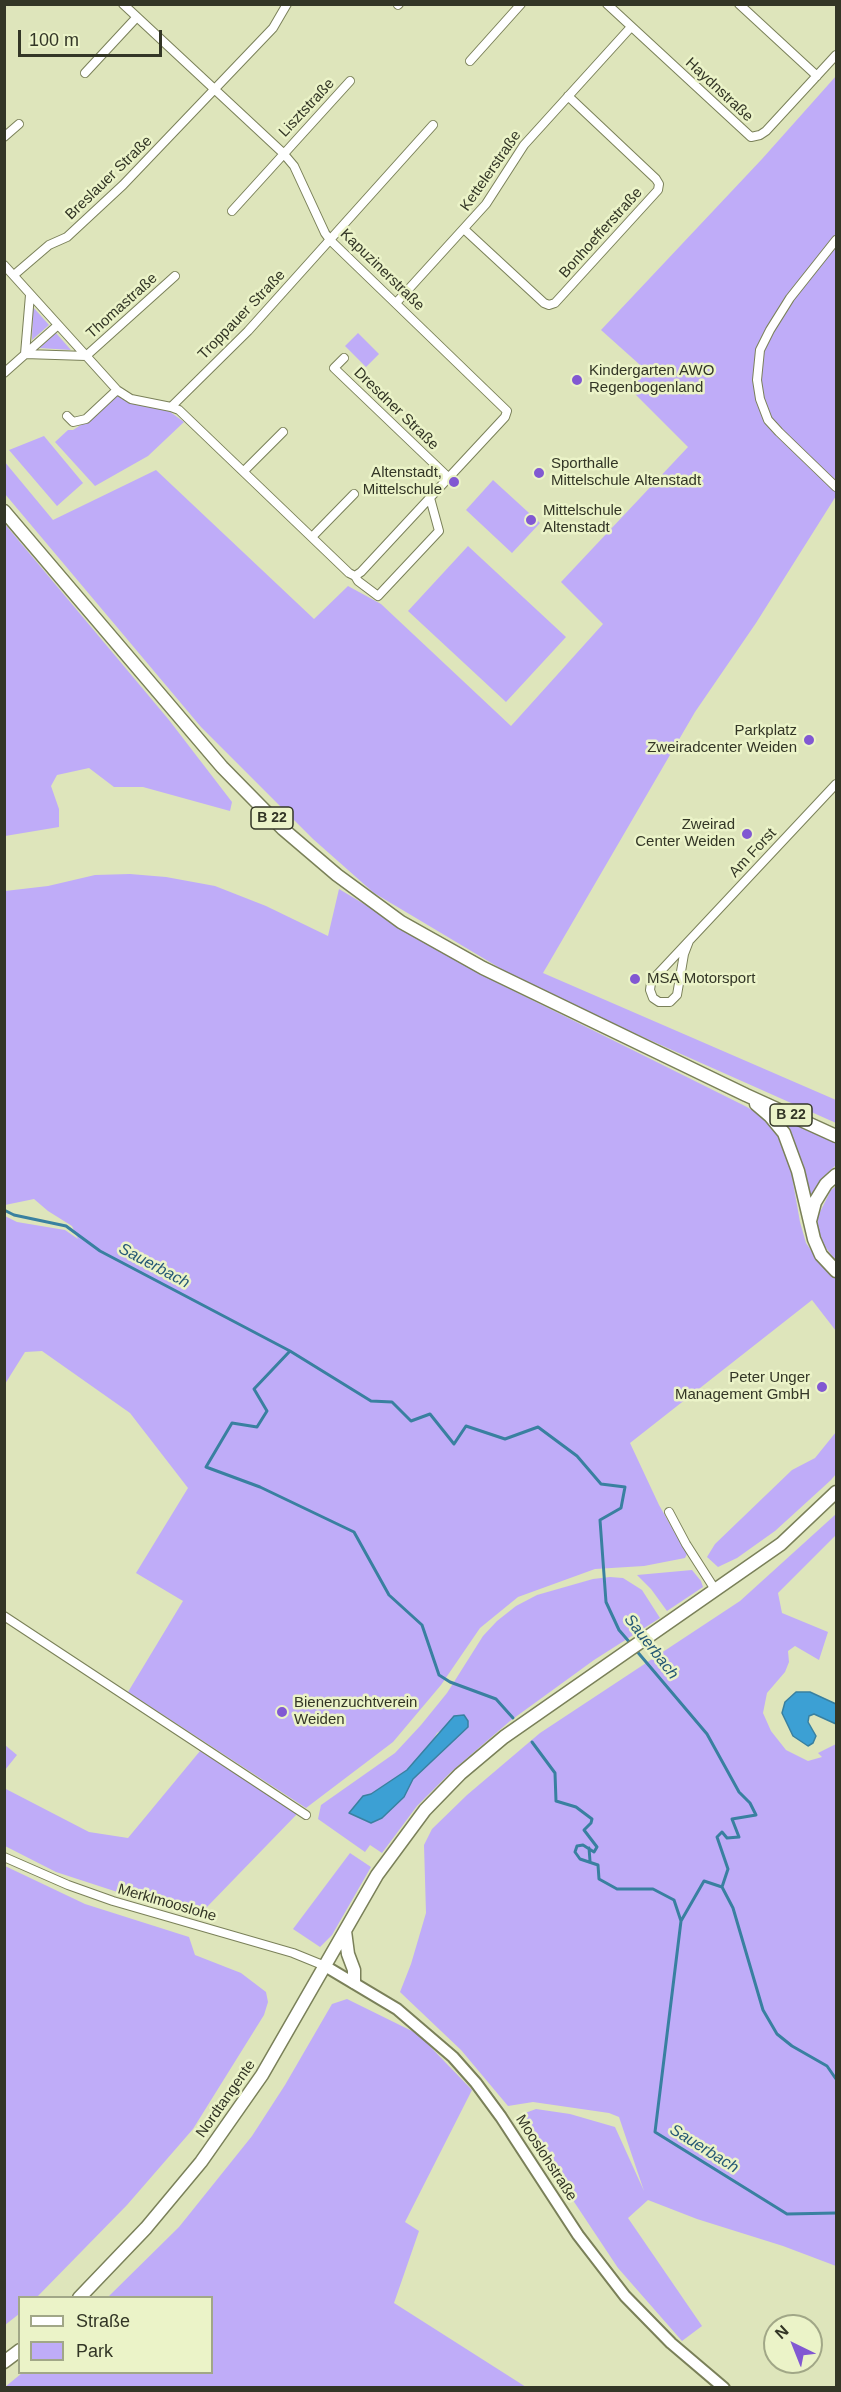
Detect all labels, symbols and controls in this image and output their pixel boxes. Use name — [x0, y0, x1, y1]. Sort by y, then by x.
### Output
scale bar — [21, 18, 165, 56]
text: 100 m — [29, 30, 79, 50]
street label: Haydnstraße — [681, 54, 757, 126]
street label: Lisztstraße — [275, 75, 339, 141]
street label: Kettelerstraße — [457, 127, 525, 215]
street label: Breslauer Straße — [62, 132, 156, 224]
street label: Bonhoefferstraße — [556, 184, 646, 282]
street label: Kapuzinerstraße — [336, 225, 428, 315]
street label: Troppauer Straße — [195, 266, 289, 364]
street label: Thomastraße — [83, 269, 161, 343]
place label: Kindergarten AWO Regenbogenland — [589, 362, 714, 397]
street label: Dresdner Straße — [350, 364, 442, 454]
marker: Kindergarten AWO Regenbogenland — [570, 373, 584, 387]
place label: Sporthalle Mittelschule Altenstadt — [551, 455, 701, 490]
place label: Altenstadt, Mittelschule — [363, 464, 442, 499]
marker: Sporthalle Mittelschule Altenstadt — [532, 466, 546, 480]
marker: Altenstadt, Mittelschule — [447, 475, 461, 489]
place label: Mittelschule Altenstadt — [543, 502, 622, 537]
marker: Mittelschule Altenstadt — [524, 513, 538, 527]
place label: Parkplatz Zweiradcenter Weiden — [647, 722, 797, 757]
marker: Parkplatz Zweiradcenter Weiden — [802, 733, 816, 747]
road number: B 22 — [251, 807, 293, 829]
place label: Zweirad Center Weiden — [635, 816, 735, 851]
street label: Am Forst — [726, 825, 780, 881]
marker: Zweirad Center Weiden — [740, 827, 754, 841]
place label: MSA Motorsport — [647, 970, 755, 988]
marker: MSA Motorsport — [628, 972, 642, 986]
road number: B 22 — [770, 1104, 812, 1126]
water label: Sauerbach — [115, 1239, 193, 1293]
place label: Peter Unger Management GmbH — [675, 1369, 810, 1404]
marker: Peter Unger Management GmbH — [815, 1380, 829, 1394]
water label: Sauerbach — [620, 1611, 682, 1683]
place label: Bienenzuchtverein Weiden — [294, 1694, 417, 1729]
marker: Bienenzuchtverein Weiden — [275, 1705, 289, 1719]
street label: Merklmooslohe — [116, 1880, 218, 1926]
street label: Nordtangente — [193, 2057, 259, 2141]
street label: Mooslohstraße — [511, 2111, 581, 2205]
water label: Sauerbach — [666, 2120, 742, 2178]
legend — [18, 2296, 213, 2374]
text: Straße — [76, 2311, 130, 2331]
north arrow — [763, 2314, 823, 2374]
text: N — [772, 2322, 792, 2342]
text: Park — [76, 2341, 113, 2361]

